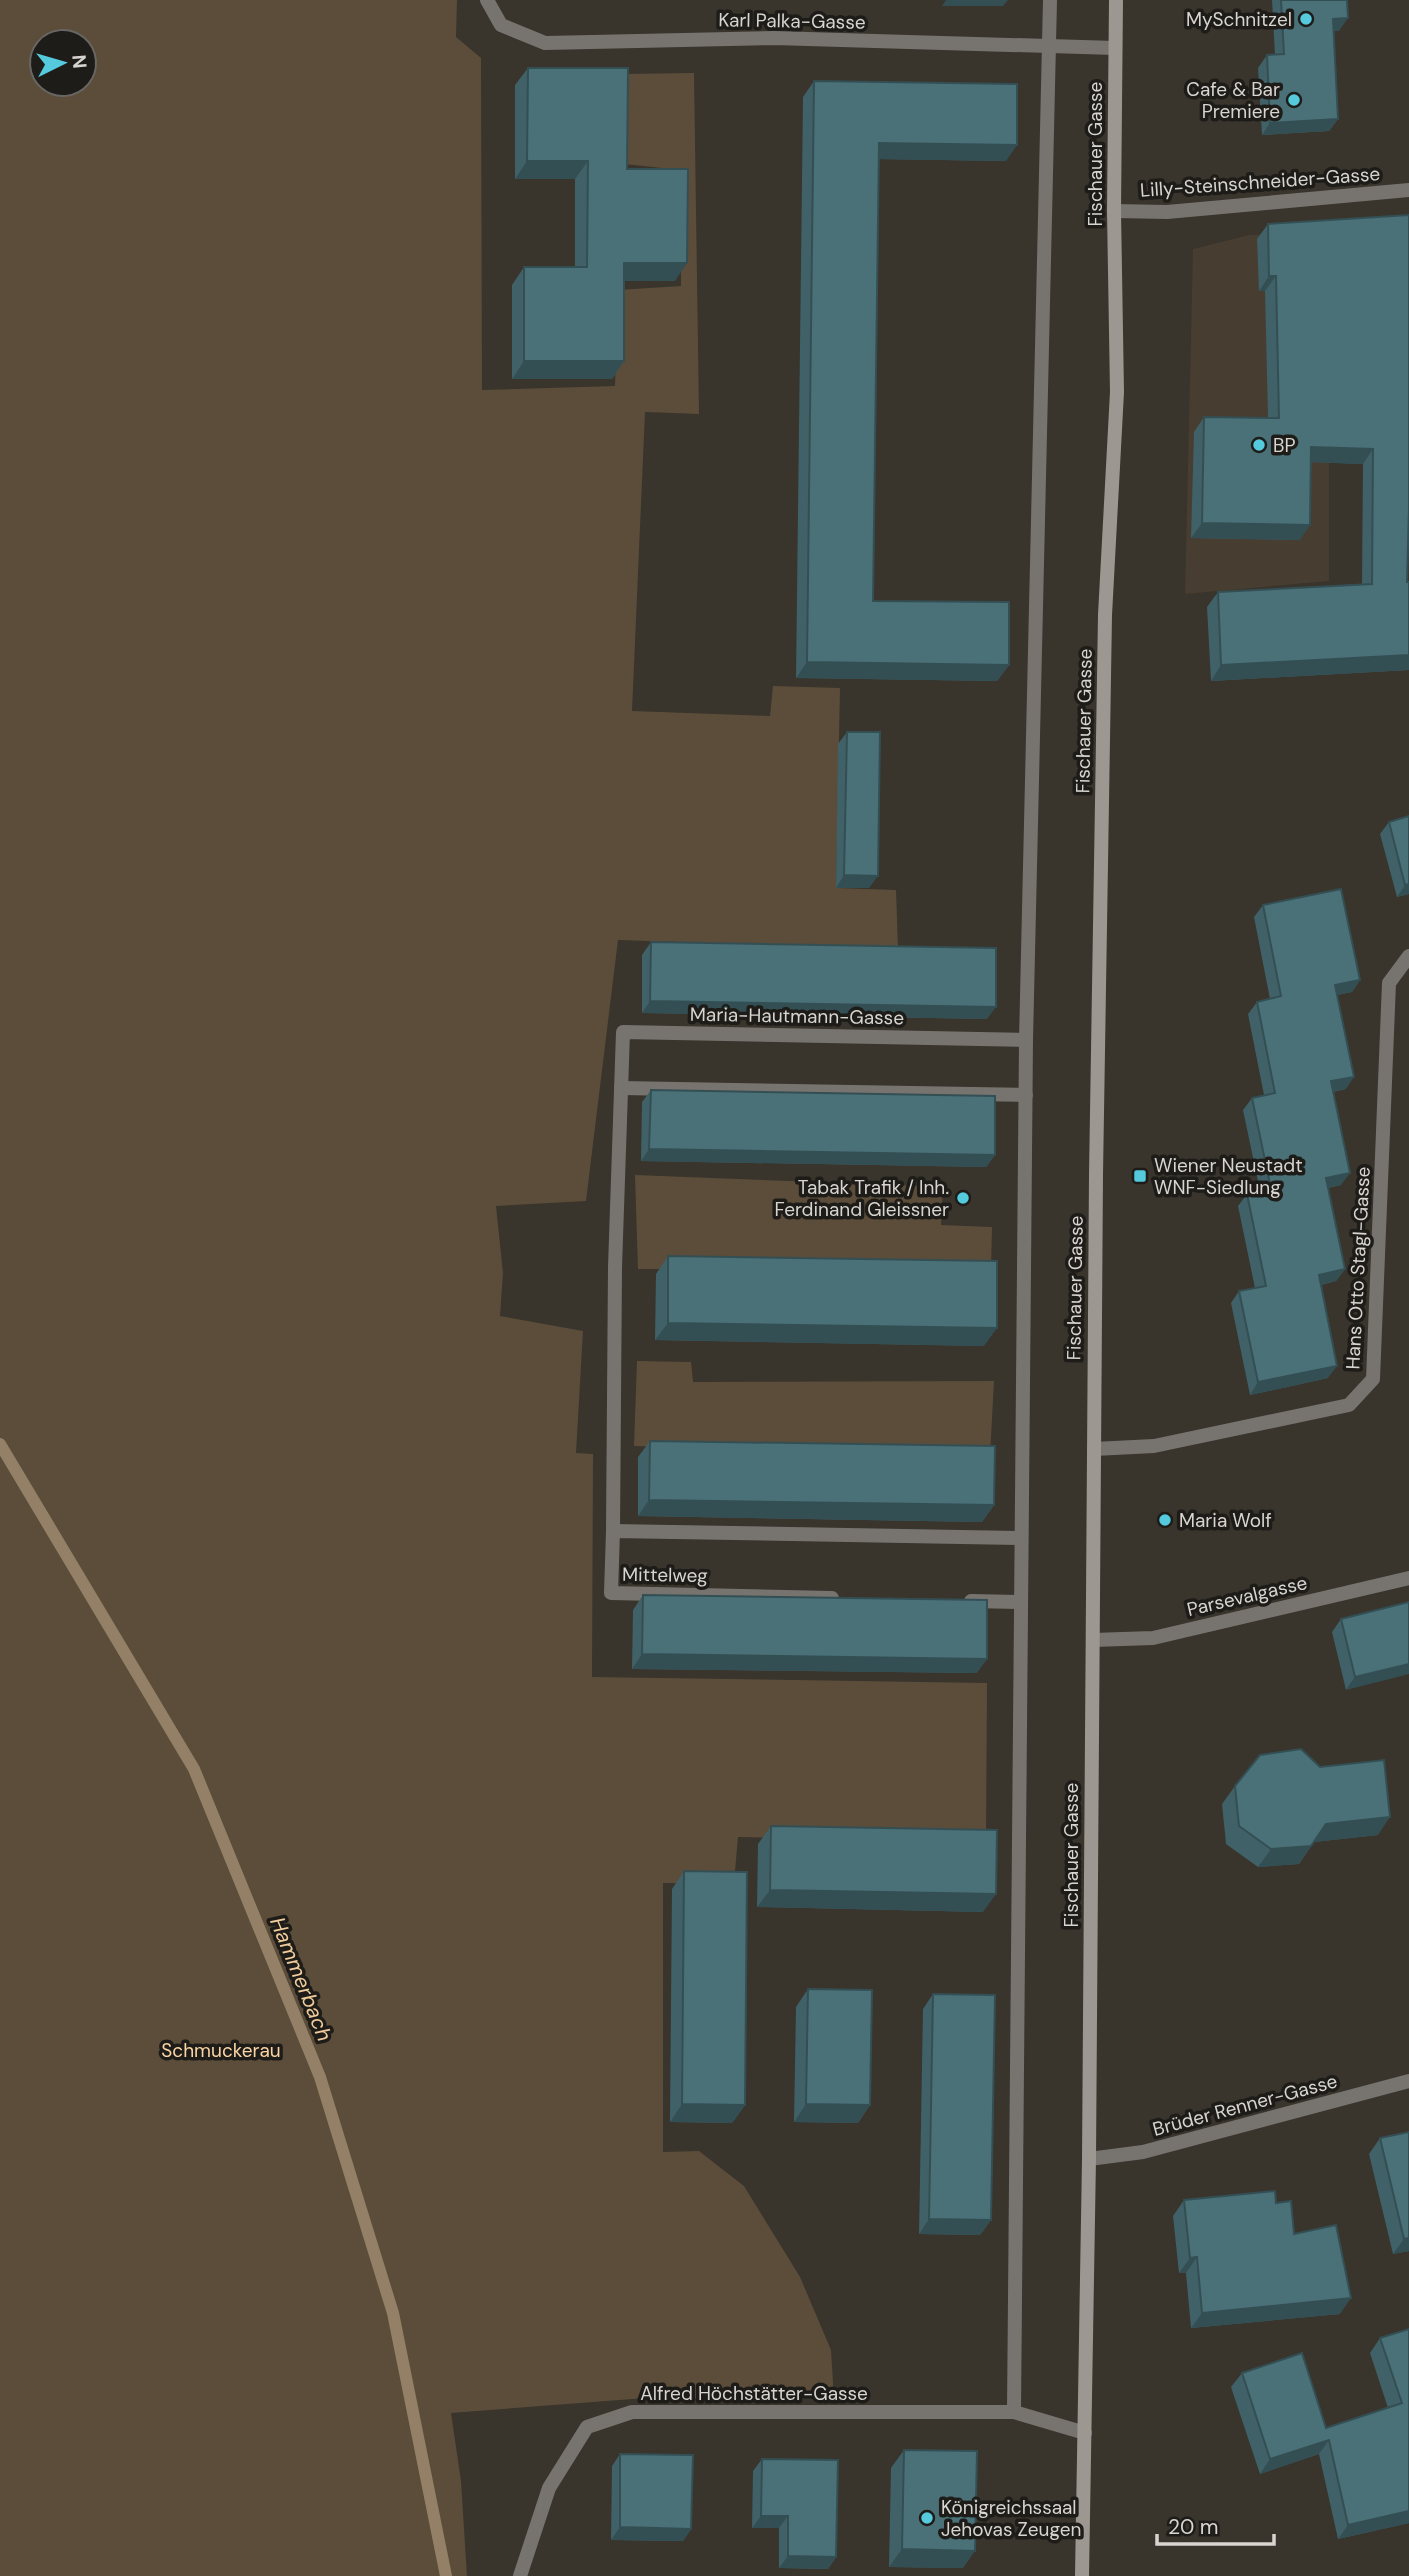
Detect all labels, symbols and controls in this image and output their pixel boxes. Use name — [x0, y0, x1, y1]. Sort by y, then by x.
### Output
street label: Karl Palka-Gasse — [718, 7, 866, 35]
place label: MySchnitzel — [1186, 7, 1292, 32]
marker: MySchnitzel — [1298, 11, 1314, 27]
north arrow — [28, 28, 98, 98]
text: N — [66, 54, 92, 70]
place label: Cafe & Bar Premiere — [1186, 77, 1280, 124]
street label: Fischauer Gasse — [1083, 82, 1108, 226]
marker: Cafe & Bar Premiere — [1286, 92, 1302, 108]
street label: Lilly-Steinschneider-Gasse — [1139, 161, 1381, 203]
place label: BP — [1273, 433, 1295, 458]
marker: BP — [1251, 437, 1267, 453]
street label: Fischauer Gasse — [1070, 648, 1098, 794]
street label: Maria-Hautmann-Gasse — [690, 1002, 904, 1030]
place label: Wiener Neustadt WNF-Siedlung — [1154, 1153, 1303, 1200]
street label: Hans Otto Stagl-Gasse — [1340, 1166, 1376, 1370]
marker: Wiener Neustadt WNF-Siedlung — [1132, 1168, 1148, 1184]
place label: Tabak Trafik / Inh. Ferdinand Gleissner — [774, 1175, 949, 1222]
marker: Tabak Trafik / Inh. Ferdinand Gleissner — [955, 1190, 971, 1206]
street label: Fischauer Gasse — [1061, 1215, 1089, 1361]
place label: Maria Wolf — [1179, 1508, 1272, 1533]
marker: Maria Wolf — [1157, 1512, 1173, 1528]
street label: Mittelweg — [622, 1562, 708, 1588]
street label: Parsevalgasse — [1184, 1570, 1310, 1622]
street label: Fischauer Gasse — [1059, 1783, 1084, 1927]
water label: Hammerbach — [263, 1913, 339, 2045]
park label: Schmuckerau — [161, 2038, 281, 2063]
street label: Brüder Renner-Gasse — [1150, 2068, 1340, 2142]
street label: Alfred Höchstätter-Gasse — [640, 2381, 868, 2406]
place label: Königreichssaal Jehovas Zeugen — [941, 2495, 1081, 2542]
scale bar — [1157, 2502, 1274, 2546]
marker: Königreichssaal Jehovas Zeugen — [919, 2510, 935, 2526]
text: 20 m — [1168, 2513, 1219, 2541]

